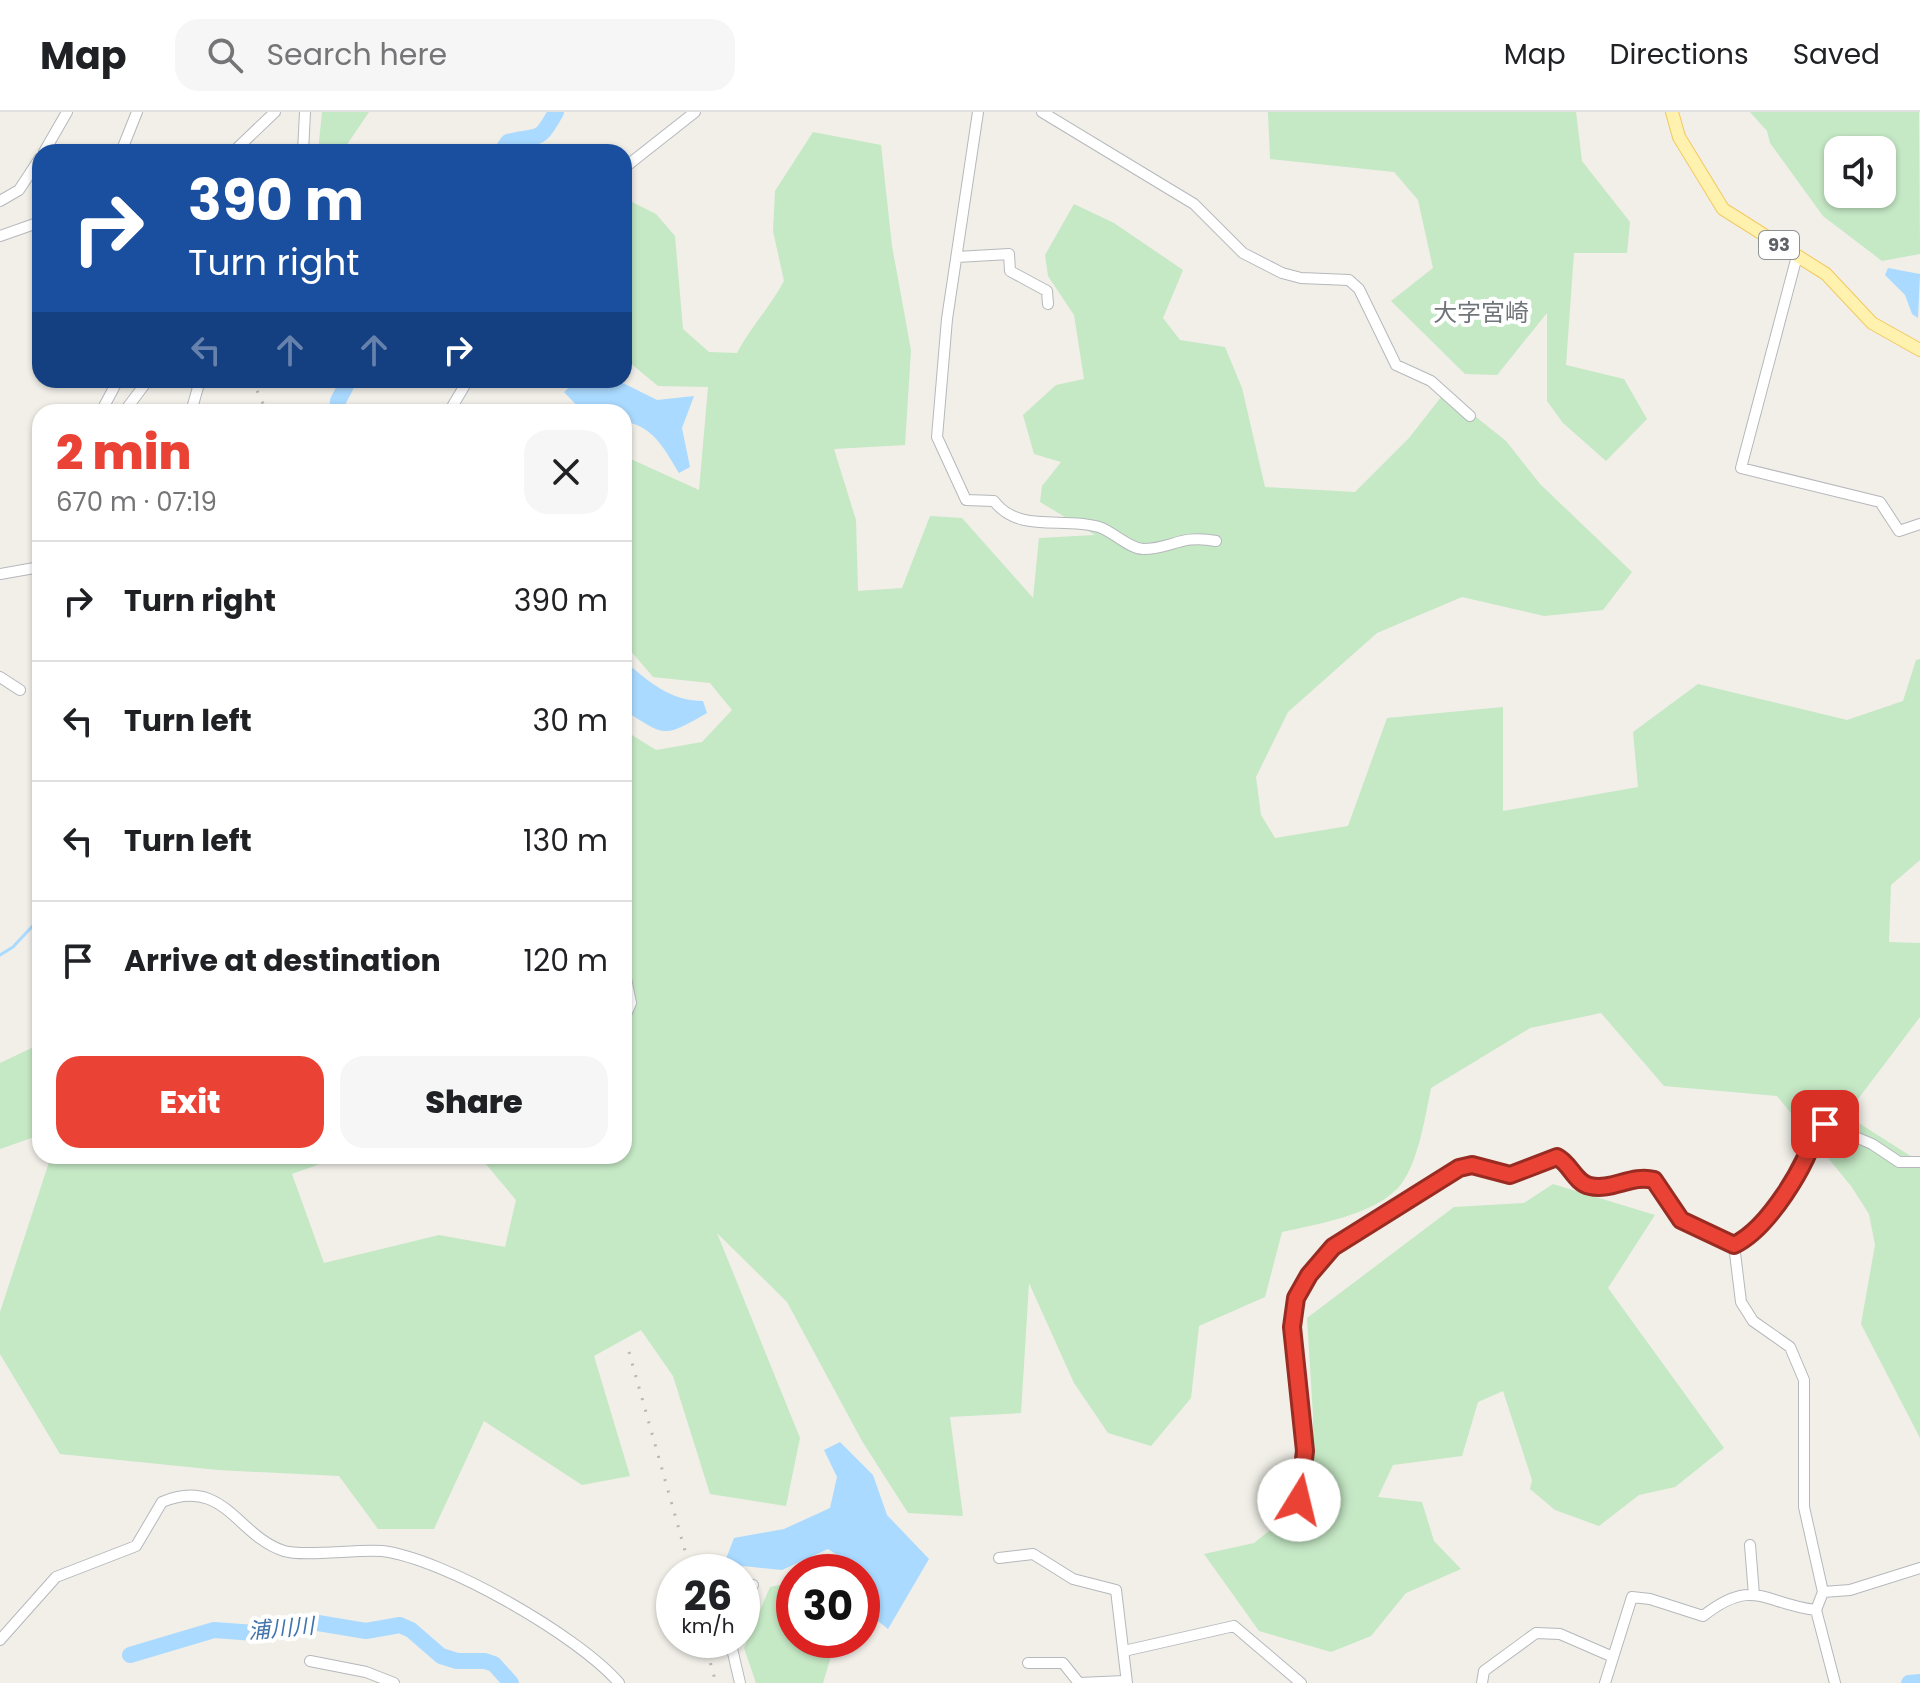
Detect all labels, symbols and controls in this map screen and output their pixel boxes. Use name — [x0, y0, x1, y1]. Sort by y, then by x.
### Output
search box — [175, 19, 735, 91]
text: Map — [40, 29, 127, 82]
icon: search — [203, 33, 247, 77]
text: Search here — [267, 33, 447, 76]
text: Map — [1504, 35, 1566, 74]
text: Directions — [1610, 35, 1749, 74]
text: Saved — [1793, 35, 1880, 74]
map controls — [1824, 136, 1896, 208]
button: sound — [1824, 136, 1896, 208]
text: 390 m — [188, 161, 364, 240]
icon: right — [56, 176, 160, 280]
road number: 93 — [1759, 231, 1799, 259]
text: Turn right — [188, 237, 359, 288]
district label: 大字宮崎 — [1433, 296, 1529, 329]
icon: left — [184, 328, 228, 372]
icon: ahead — [268, 328, 312, 372]
icon: ahead — [352, 328, 396, 372]
icon: right — [436, 328, 480, 372]
text: 2 min — [56, 419, 191, 486]
button: close — [524, 430, 608, 514]
text: 670 m · 07:19 — [56, 484, 217, 520]
icon: right — [56, 579, 100, 623]
text: Turn right — [124, 579, 276, 622]
text: 390 m — [514, 579, 608, 622]
icon: left — [56, 699, 100, 743]
text: Turn left — [124, 699, 252, 742]
text: 30 m — [533, 699, 608, 742]
icon: left — [56, 819, 100, 863]
text: Turn left — [124, 819, 252, 862]
text: 130 m — [523, 819, 608, 862]
icon: arrive — [56, 939, 100, 983]
text: Arrive at destination — [124, 939, 441, 982]
text: 120 m — [523, 939, 608, 982]
button: Exit — [56, 1056, 324, 1148]
button: Share — [340, 1056, 608, 1148]
pin — [1791, 1090, 1859, 1158]
icon: arrive — [1803, 1102, 1847, 1146]
position arrow — [1257, 1458, 1341, 1542]
speed limit sign: 30 — [776, 1554, 880, 1658]
text: 26 — [684, 1568, 732, 1624]
water label: 浦川川 — [247, 1610, 317, 1647]
text: km/h — [681, 1612, 735, 1640]

